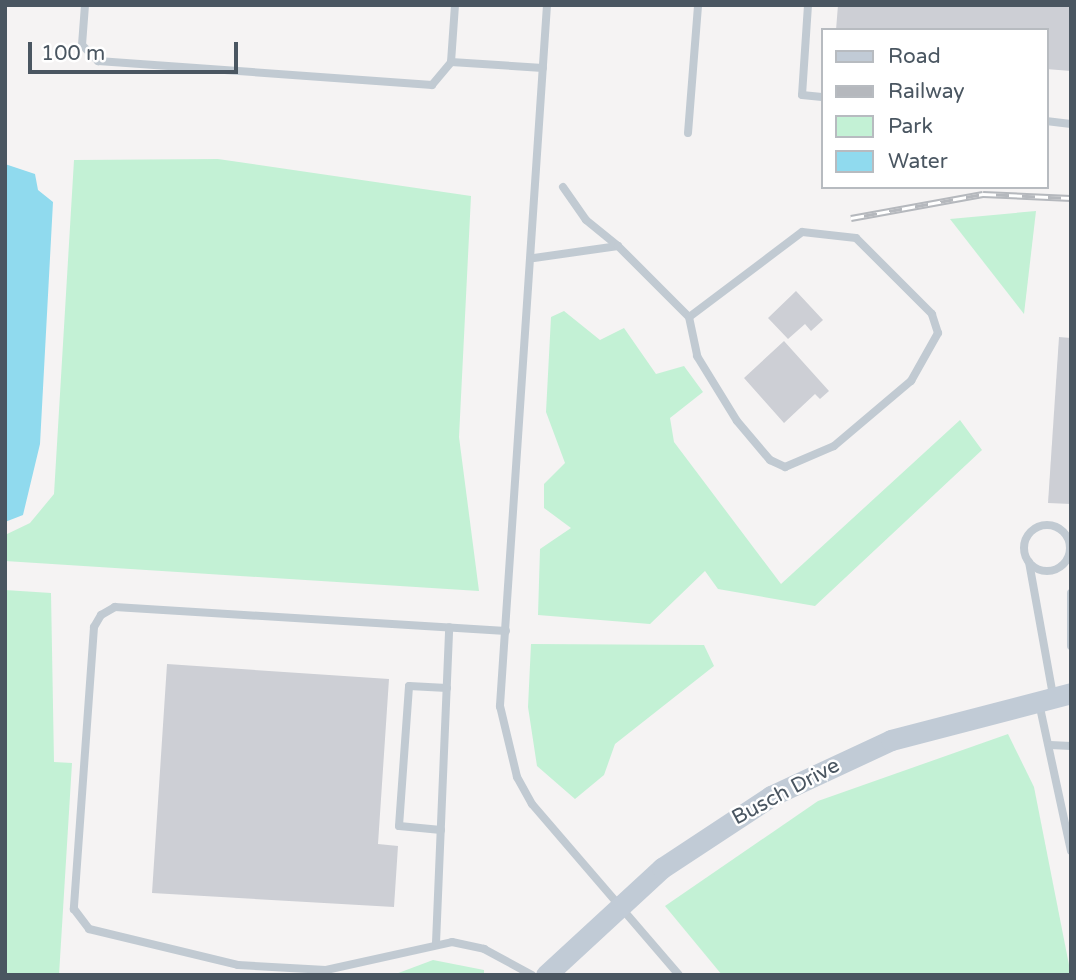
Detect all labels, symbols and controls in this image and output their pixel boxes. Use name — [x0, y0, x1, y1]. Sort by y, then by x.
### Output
scale bar — [32, 28, 242, 72]
legend — [820, 28, 1048, 189]
text: 100 m — [41, 41, 105, 66]
text: Road — [888, 44, 941, 69]
text: Railway — [888, 79, 965, 104]
text: Park — [888, 114, 933, 139]
text: Water — [888, 149, 948, 174]
street label: Busch Drive — [728, 753, 844, 831]

